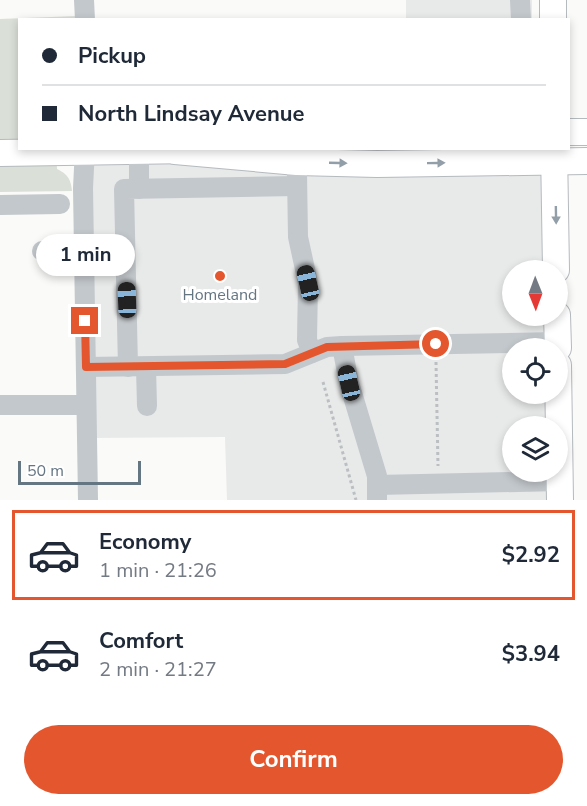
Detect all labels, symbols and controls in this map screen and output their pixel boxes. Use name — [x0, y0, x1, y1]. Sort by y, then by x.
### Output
text: Pickup — [78, 41, 146, 71]
text: North Lindsay Avenue — [78, 99, 304, 129]
one-way arrow — [329, 158, 348, 168]
one-way arrow — [426, 158, 445, 167]
one-way arrow — [551, 206, 560, 225]
callout: 1 min — [36, 234, 134, 276]
text: 1 min — [60, 241, 111, 268]
north arrow — [502, 260, 568, 326]
map controls — [502, 260, 568, 482]
car — [295, 263, 321, 303]
marker: Homeland — [213, 269, 227, 283]
car — [117, 282, 137, 318]
place label: Homeland — [183, 284, 257, 306]
route end — [71, 307, 98, 334]
route start — [422, 330, 449, 357]
button: locate — [502, 338, 568, 404]
car — [336, 363, 362, 403]
button: layers — [502, 416, 568, 482]
scale bar — [18, 458, 141, 486]
text: 50 m — [27, 460, 64, 482]
text: Economy — [99, 527, 191, 557]
icon: car — [27, 528, 81, 582]
text: $2.92 — [502, 540, 560, 570]
text: 1 min · 21:26 — [99, 557, 217, 584]
text: Comfort — [99, 626, 183, 656]
icon: car — [27, 627, 81, 681]
text: $3.94 — [502, 639, 560, 669]
text: 2 min · 21:27 — [99, 656, 217, 683]
button: Confirm — [24, 725, 563, 794]

